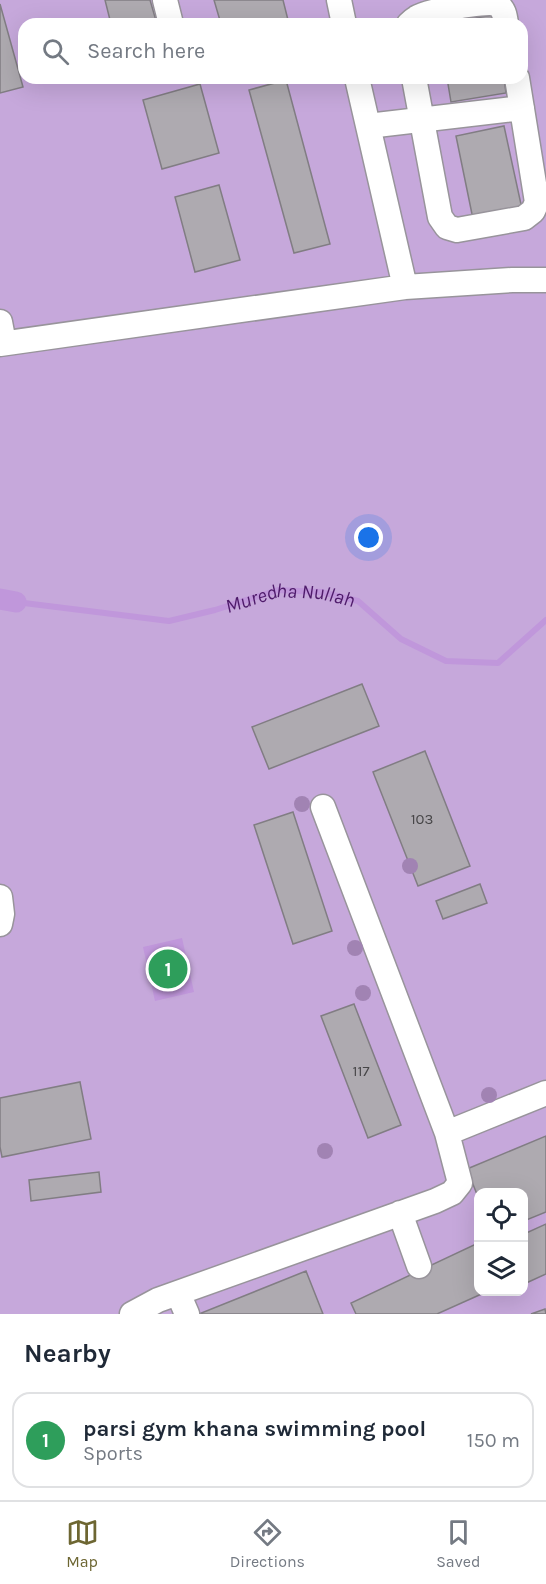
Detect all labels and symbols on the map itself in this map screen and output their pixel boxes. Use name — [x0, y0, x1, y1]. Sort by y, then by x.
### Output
your location — [354, 523, 383, 552]
water label: Muredha Nullah — [222, 579, 357, 618]
house number: 103 — [411, 810, 433, 828]
pin: 1 — [148, 946, 188, 992]
house number: 117 — [353, 1062, 369, 1080]

